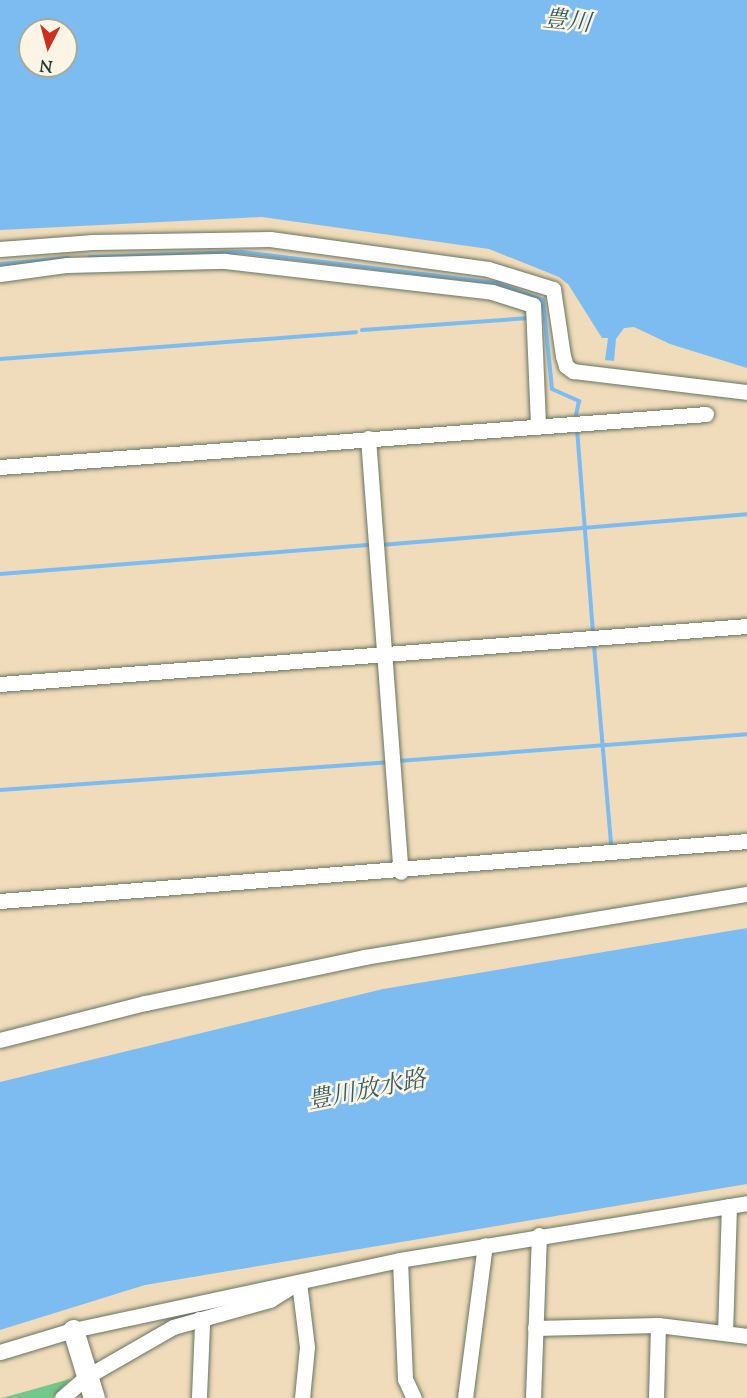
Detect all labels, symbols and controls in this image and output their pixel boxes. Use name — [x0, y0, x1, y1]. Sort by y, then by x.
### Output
water label: 豊川 — [542, 6, 592, 40]
north arrow — [18, 18, 78, 78]
text: N — [39, 52, 54, 77]
water label: 豊川放水路 — [305, 1066, 429, 1118]

